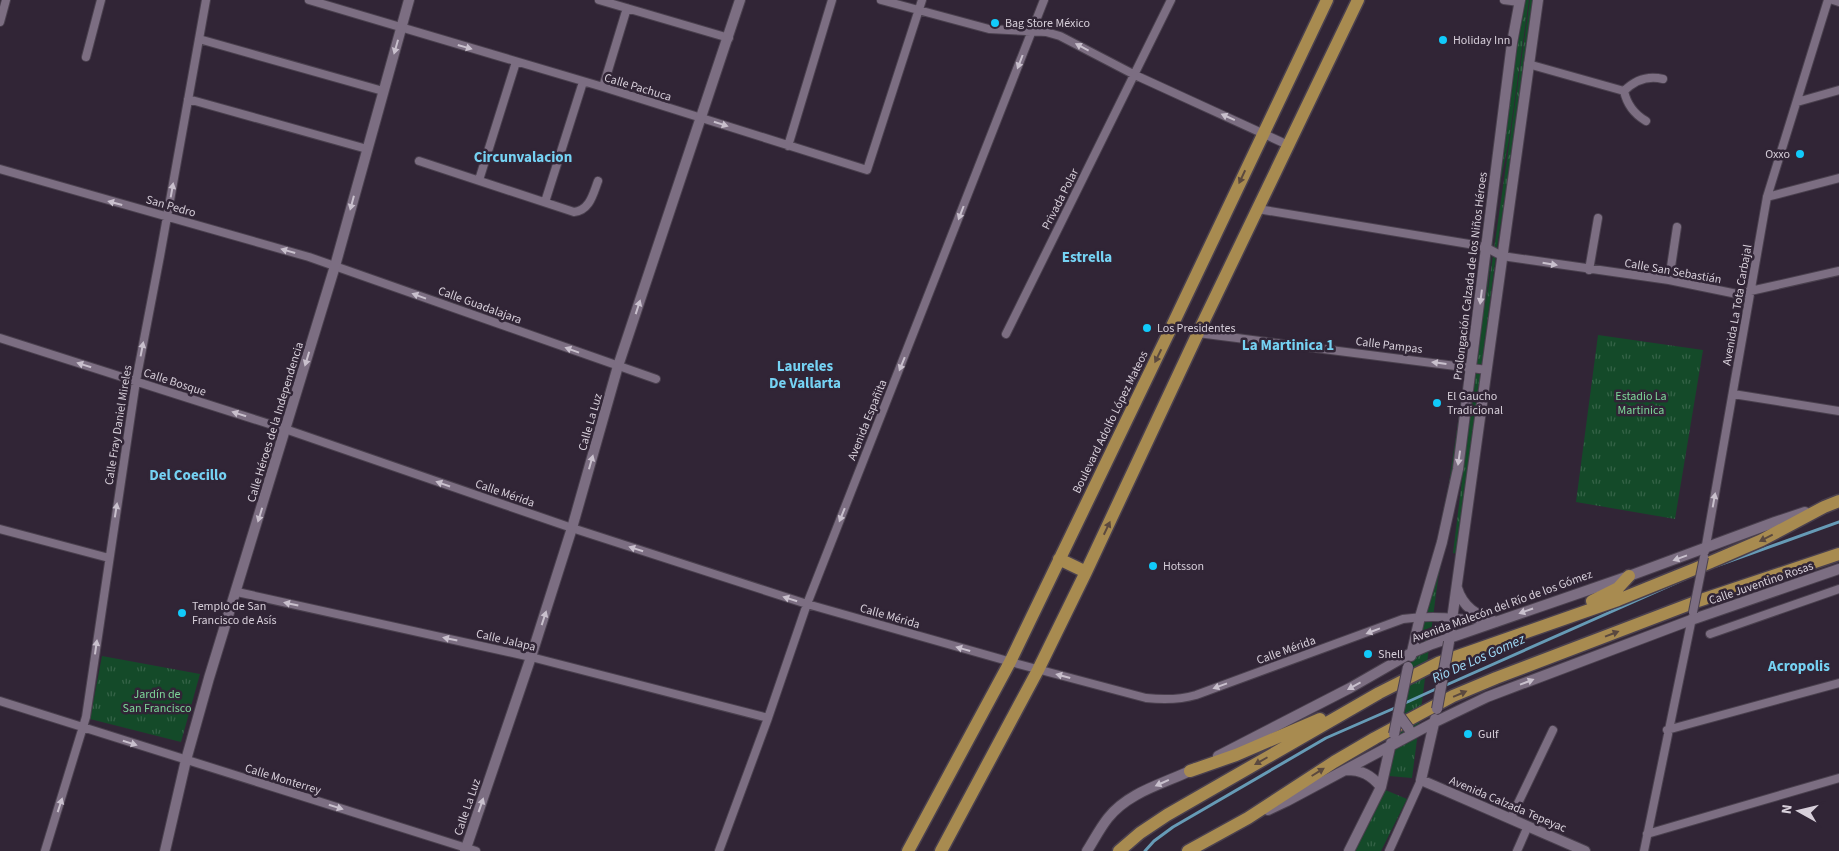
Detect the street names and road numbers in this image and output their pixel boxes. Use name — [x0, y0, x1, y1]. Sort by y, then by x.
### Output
street label: Calle Pachuca — [602, 69, 674, 106]
street label: Privada Polar — [1038, 165, 1084, 233]
street label: Prolongación Calzada de los Niños Héroes — [1449, 171, 1492, 381]
street label: San Pedro — [144, 191, 198, 222]
street label: Avenida La Tota Carbajal — [1718, 243, 1757, 367]
street label: Calle San Sebastián — [1623, 255, 1723, 288]
street label: Calle Guadalajara — [436, 282, 524, 329]
street label: Calle Pampas — [1355, 333, 1423, 358]
street label: Calle Héroes de la Independencia — [243, 340, 308, 504]
street label: Boulevard Adolfo López Mateos — [1068, 348, 1152, 496]
street label: Calle Fray Daniel Mireles — [101, 364, 136, 486]
street label: Calle Bosque — [141, 364, 208, 401]
street label: Avenida Españita — [844, 377, 891, 463]
street label: Calle La Luz — [574, 391, 607, 453]
street label: Calle Mérida — [473, 475, 537, 512]
street label: Calle Juventino Rosas — [1707, 558, 1816, 609]
street label: Avenida Malecón del Río de los Gómez — [1410, 566, 1595, 647]
street label: Calle Mérida — [858, 600, 922, 633]
street label: Calle Jalapa — [474, 625, 537, 656]
street label: Calle Mérida — [1254, 632, 1318, 669]
street label: Calle Monterrey — [243, 760, 323, 799]
street label: Avenida Calzada Tepeyac — [1447, 772, 1569, 837]
street label: Calle La Luz — [450, 777, 485, 838]

